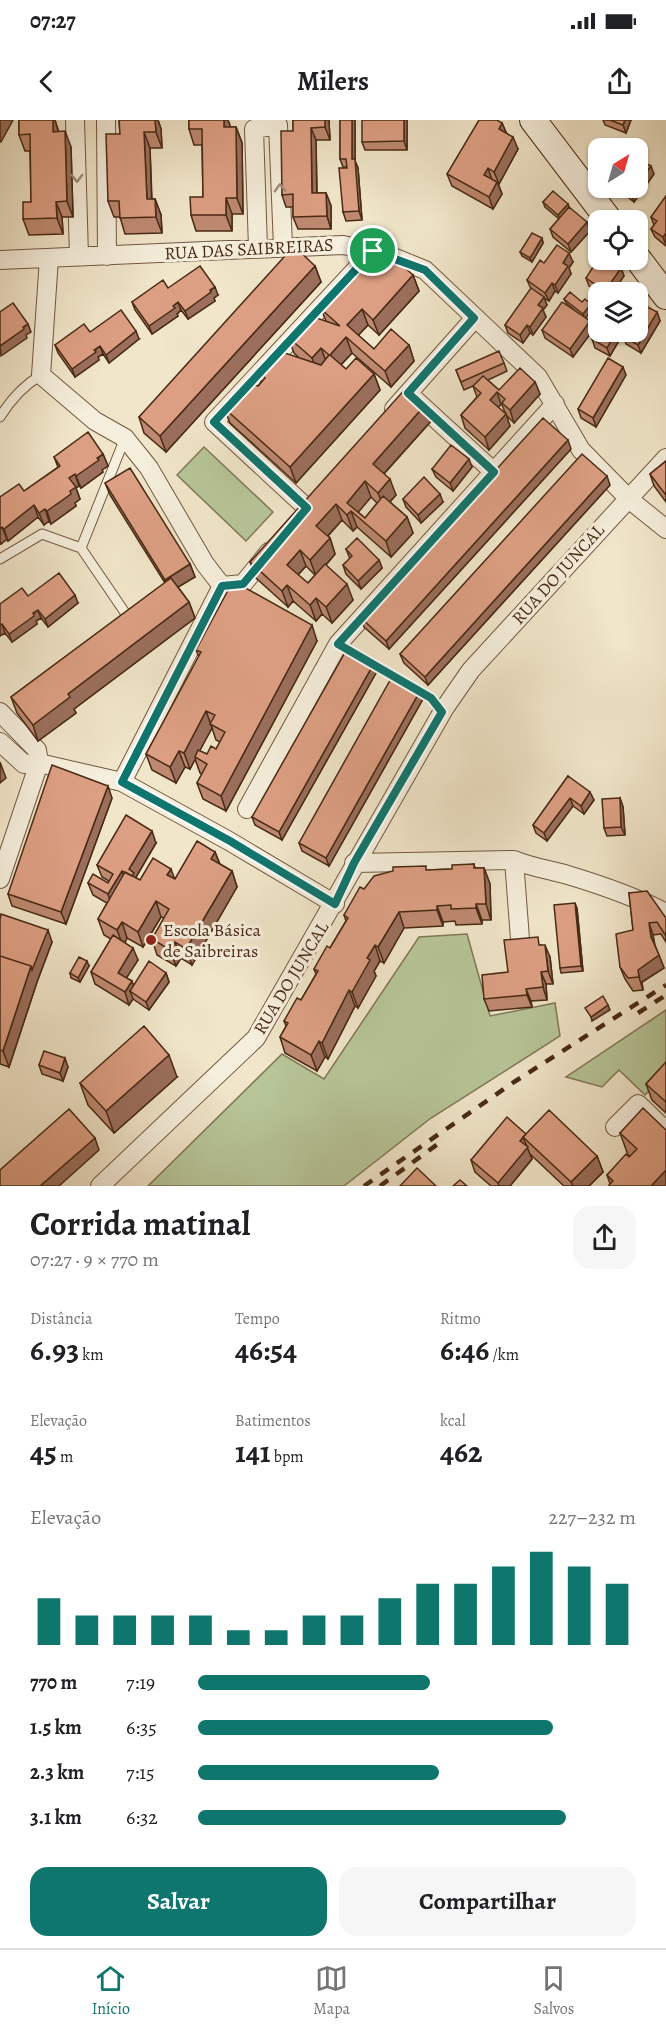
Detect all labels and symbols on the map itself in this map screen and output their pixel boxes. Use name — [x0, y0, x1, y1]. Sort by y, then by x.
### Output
north arrow — [588, 138, 648, 198]
one-way arrow — [71, 174, 83, 183]
one-way arrow — [274, 184, 287, 193]
pin — [347, 225, 398, 276]
street label: RUA DAS SAIBREIRAS — [164, 233, 334, 265]
street label: RUA DO JUNCAL — [506, 518, 610, 629]
street label: RUA DO JUNCAL — [248, 916, 335, 1039]
place label: Escola Básica de Saibreiras — [163, 918, 261, 963]
marker: Escola Básica de Saibreiras — [144, 933, 158, 947]

